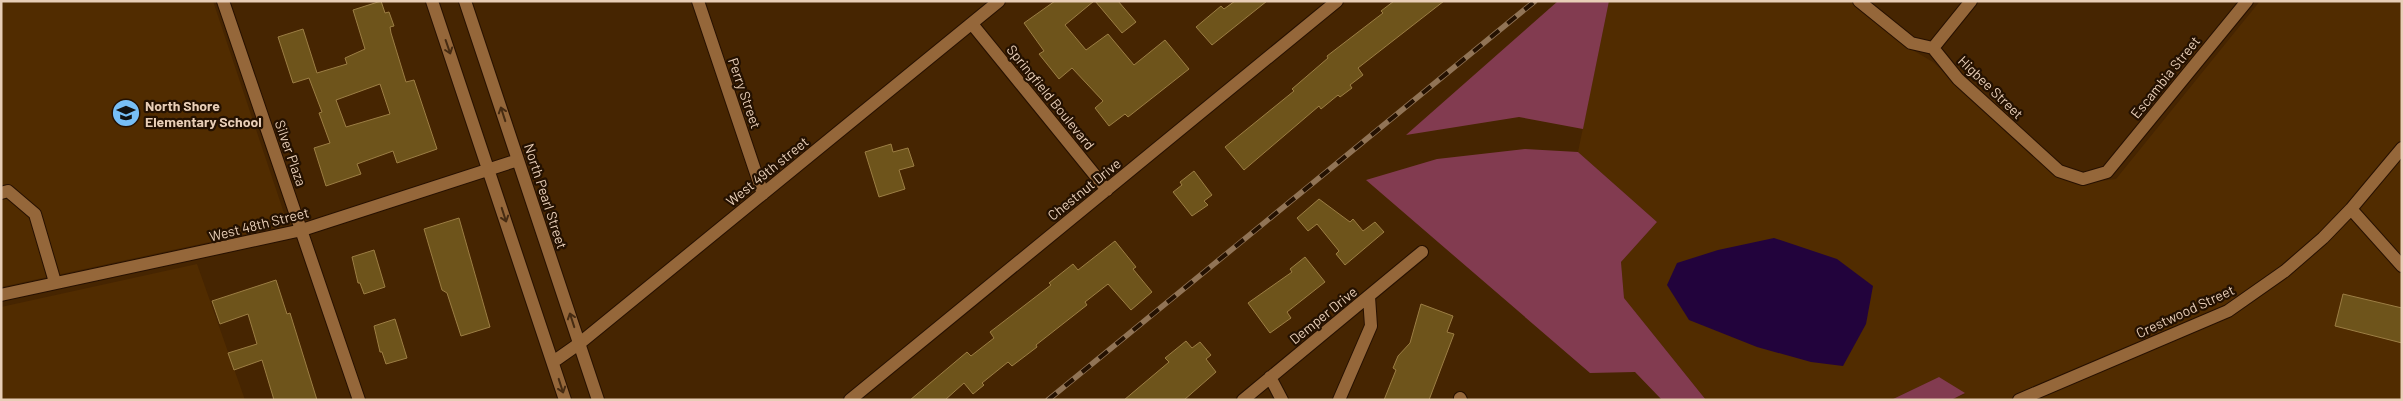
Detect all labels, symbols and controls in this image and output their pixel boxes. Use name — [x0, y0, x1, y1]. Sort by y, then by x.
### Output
street label: Escambia Street — [2127, 33, 2203, 121]
one-way arrow — [443, 39, 453, 55]
street label: Springfield Boulevard — [1003, 41, 1099, 153]
street label: Higbee Street — [1955, 52, 2027, 122]
street label: Perry Street — [725, 55, 765, 131]
place label: North Shore Elementary School — [145, 97, 262, 130]
school or university icon: North Shore Elementary School — [111, 98, 141, 128]
one-way arrow — [498, 106, 507, 122]
street label: Silver Plaza — [272, 118, 310, 188]
street label: West 49th street — [722, 133, 812, 209]
street label: North Pearl Street — [521, 141, 571, 251]
street label: Chestnut Drive — [1044, 154, 1124, 224]
street label: West 48th Street — [207, 203, 311, 245]
one-way arrow — [500, 207, 509, 223]
street label: Crestwood Street — [2133, 281, 2237, 341]
street label: Demper Drive — [1286, 283, 1360, 347]
one-way arrow — [567, 313, 576, 329]
one-way arrow — [556, 378, 566, 394]

